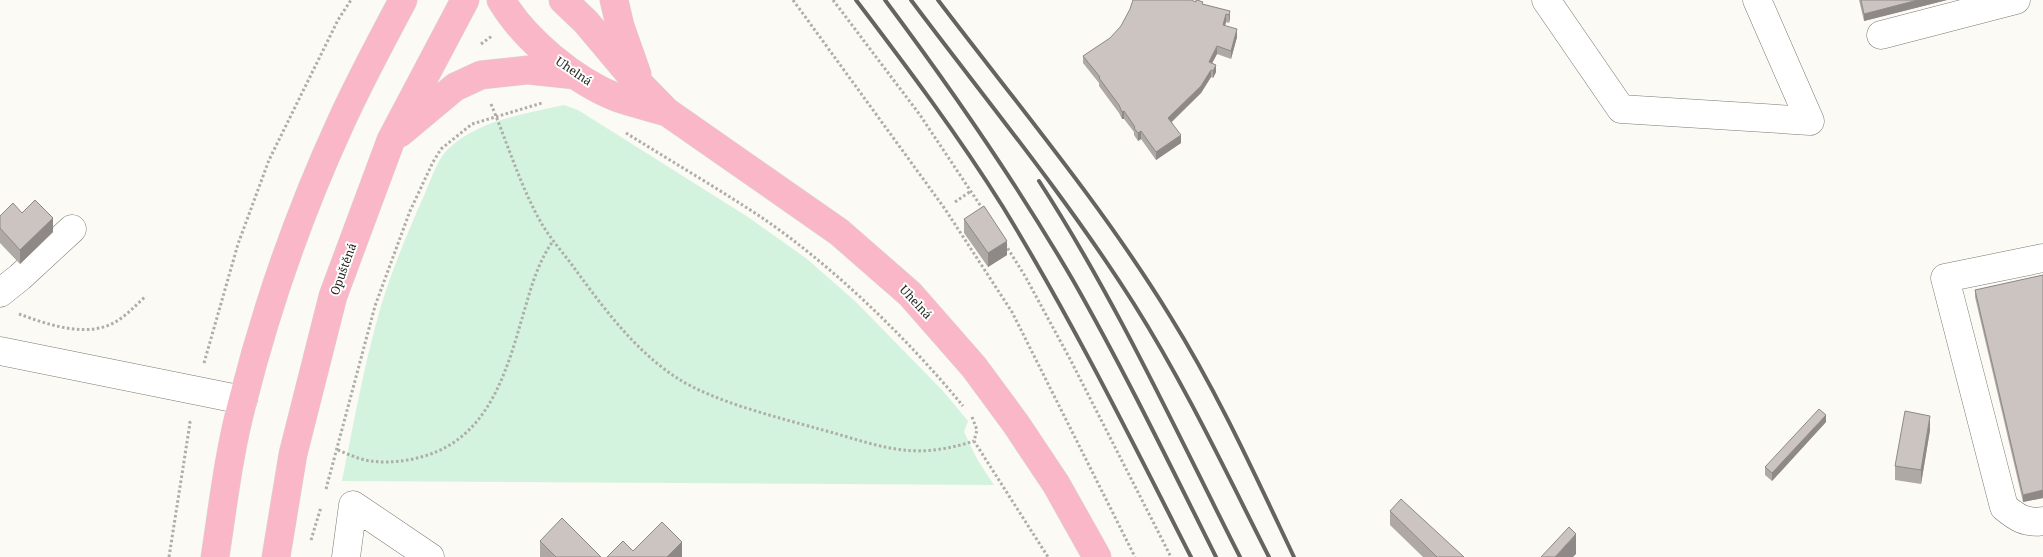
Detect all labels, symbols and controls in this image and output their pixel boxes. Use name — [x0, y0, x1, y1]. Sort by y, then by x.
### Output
street label: Uhelná — [552, 53, 596, 90]
street label: Opuštěná — [326, 240, 360, 297]
street label: Uhelná — [896, 281, 936, 323]

